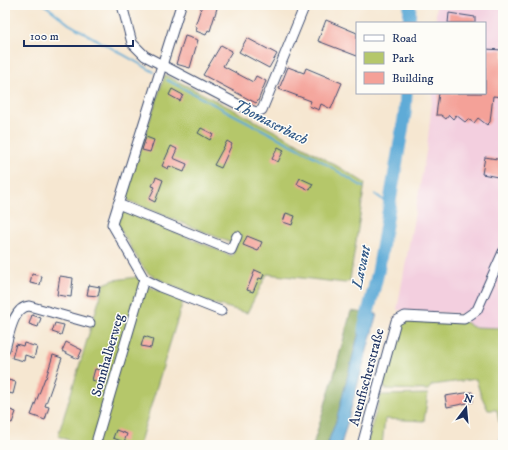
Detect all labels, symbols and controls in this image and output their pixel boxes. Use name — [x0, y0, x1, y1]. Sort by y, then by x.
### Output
scale bar — [24, 22, 133, 48]
legend — [356, 22, 486, 94]
text: 100 m — [30, 29, 59, 44]
text: Road — [392, 31, 417, 46]
text: Park — [392, 51, 414, 66]
text: Building — [392, 71, 433, 86]
water label: Thomaserbach — [230, 96, 311, 149]
water label: Lavant — [347, 242, 376, 291]
street label: Sonnhalberweg — [88, 312, 128, 399]
street label: Auenfischerstraße — [345, 326, 389, 428]
north arrow — [446, 388, 486, 428]
text: N — [462, 391, 475, 407]

